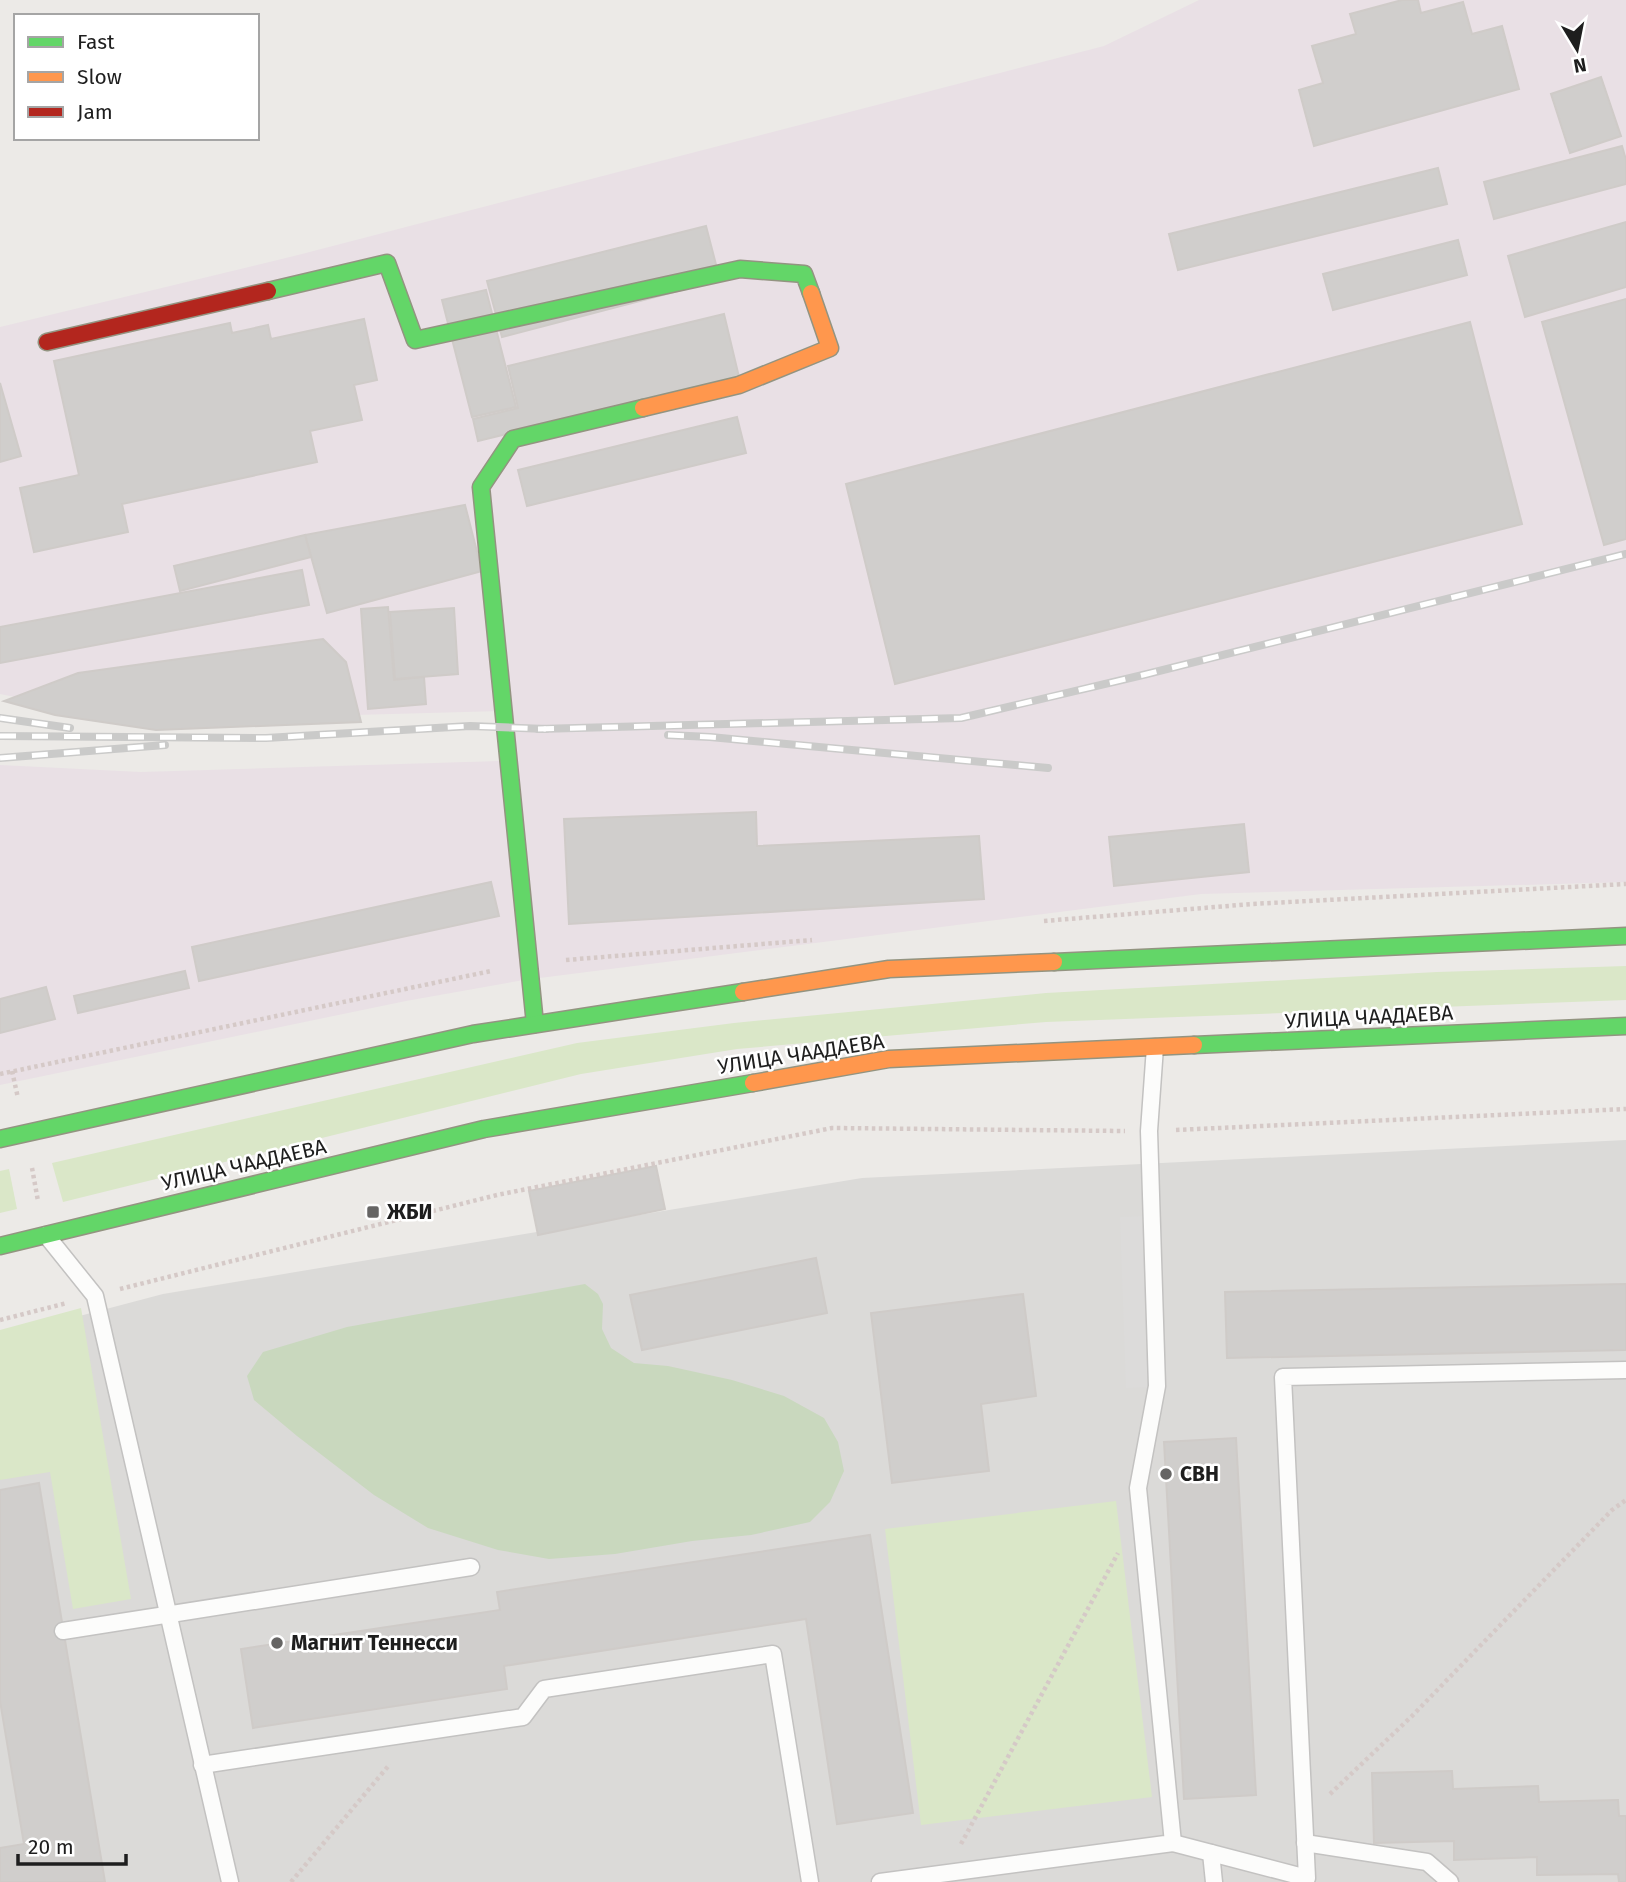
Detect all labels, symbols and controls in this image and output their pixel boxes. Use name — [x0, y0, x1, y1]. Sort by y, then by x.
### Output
legend — [14, 14, 259, 140]
north arrow — [1542, 14, 1612, 84]
text: Fast — [77, 29, 115, 55]
text: N — [1572, 53, 1588, 78]
text: Slow — [77, 64, 122, 90]
text: Jam — [77, 99, 113, 125]
street label: УЛИЦА ЧААДАЕВА — [1284, 1000, 1454, 1034]
street label: УЛИЦА ЧААДАЕВА — [716, 1028, 886, 1080]
street label: УЛИЦА ЧААДАЕВА — [159, 1133, 329, 1197]
place label: ЖБИ — [386, 1199, 432, 1225]
marker: ЖБИ — [365, 1204, 381, 1220]
place label: СВН — [1180, 1461, 1219, 1487]
marker: СВН — [1158, 1466, 1174, 1482]
place label: Магнит Теннесси — [291, 1630, 458, 1656]
marker: Магнит Теннесси — [269, 1635, 285, 1651]
scale bar — [18, 1822, 126, 1866]
text: 20 m — [28, 1834, 74, 1860]

